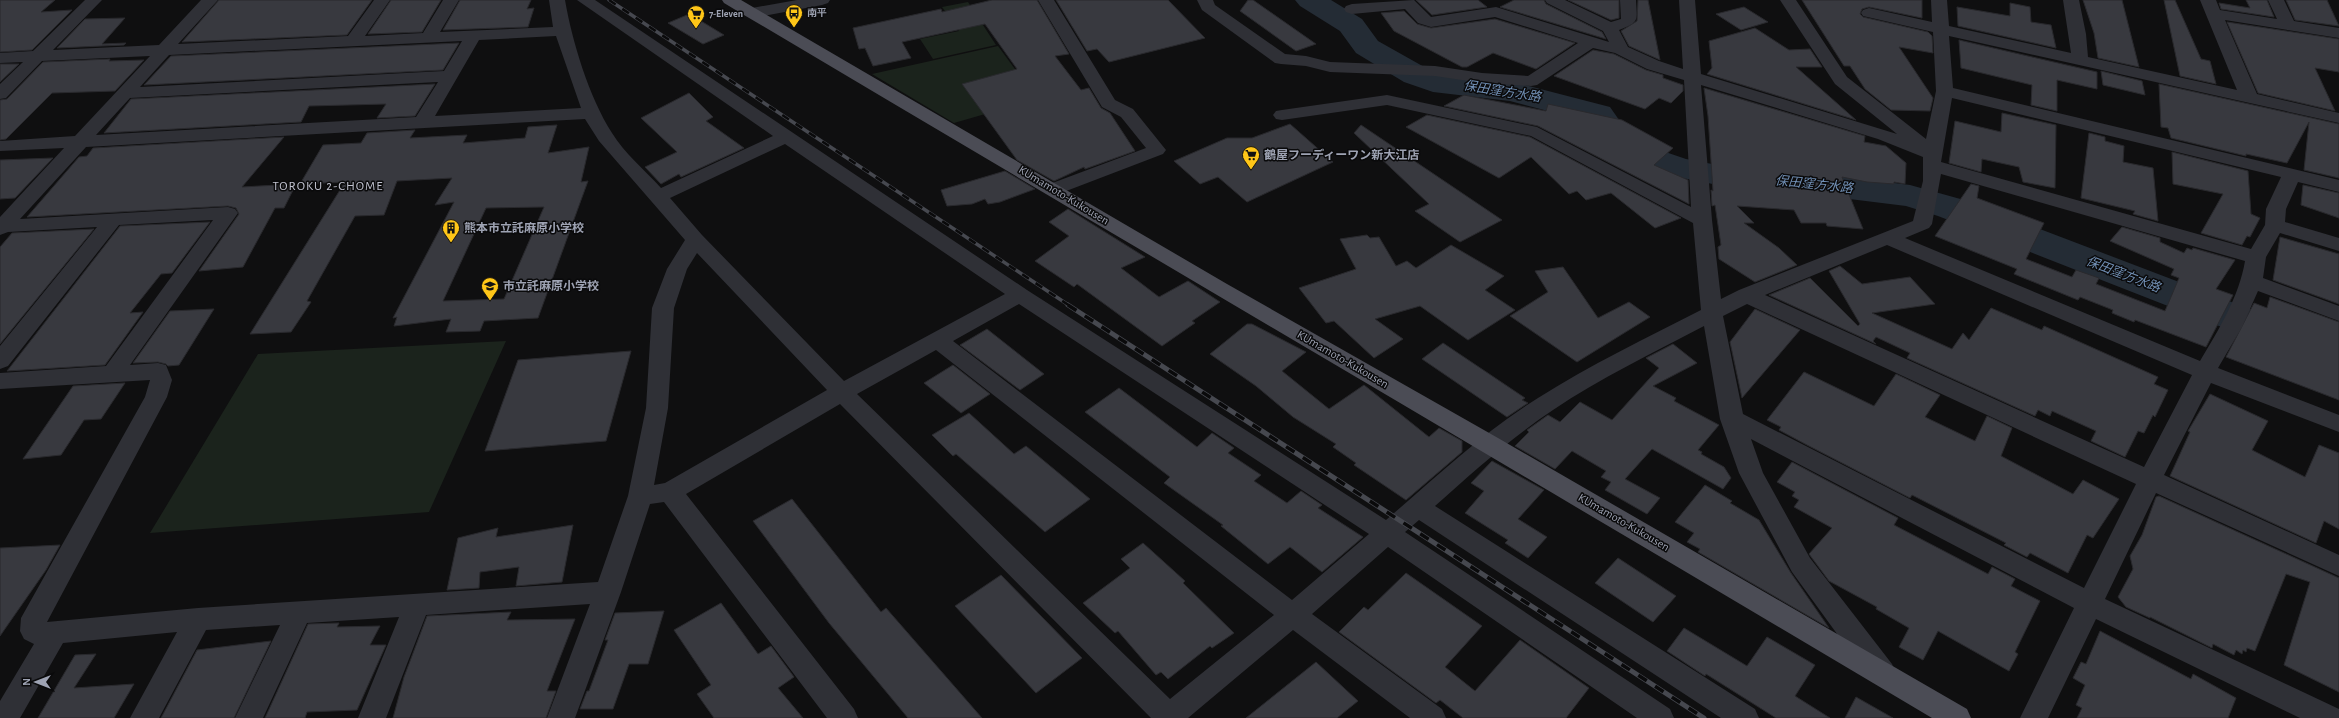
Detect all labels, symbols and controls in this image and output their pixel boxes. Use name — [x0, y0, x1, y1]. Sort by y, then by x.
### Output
bus stop icon: 南平 — [784, 3, 804, 28]
supermarket icon: 7-Eleven — [686, 4, 706, 29]
place label: 南平 — [807, 7, 827, 18]
place label: 7-Eleven — [709, 9, 743, 19]
water label: 保田窪方水路 — [1462, 78, 1543, 105]
supermarket icon: 鶴屋フーディーワン新大江店 — [1241, 145, 1261, 170]
place label: 鶴屋フーディーワン新大江店 — [1264, 148, 1419, 161]
street label: KUmamoto-Kukousen — [1017, 163, 1111, 227]
water label: 保田窪方水路 — [1775, 173, 1855, 196]
district label: TOROKU 2-CHOME — [273, 180, 383, 193]
building icon: 熊本市立託麻原小学校 — [441, 218, 461, 243]
place label: 熊本市立託麻原小学校 — [464, 221, 584, 234]
water label: 保田窪方水路 — [2084, 254, 2163, 295]
school or university icon: 市立託麻原小学校 — [480, 276, 500, 301]
place label: 市立託麻原小学校 — [503, 279, 599, 292]
street label: KUmamoto-Kukousen — [1295, 328, 1391, 390]
street label: KUmamoto-Kukousen — [1576, 491, 1672, 553]
north arrow — [16, 662, 56, 702]
text: N — [21, 678, 32, 686]

